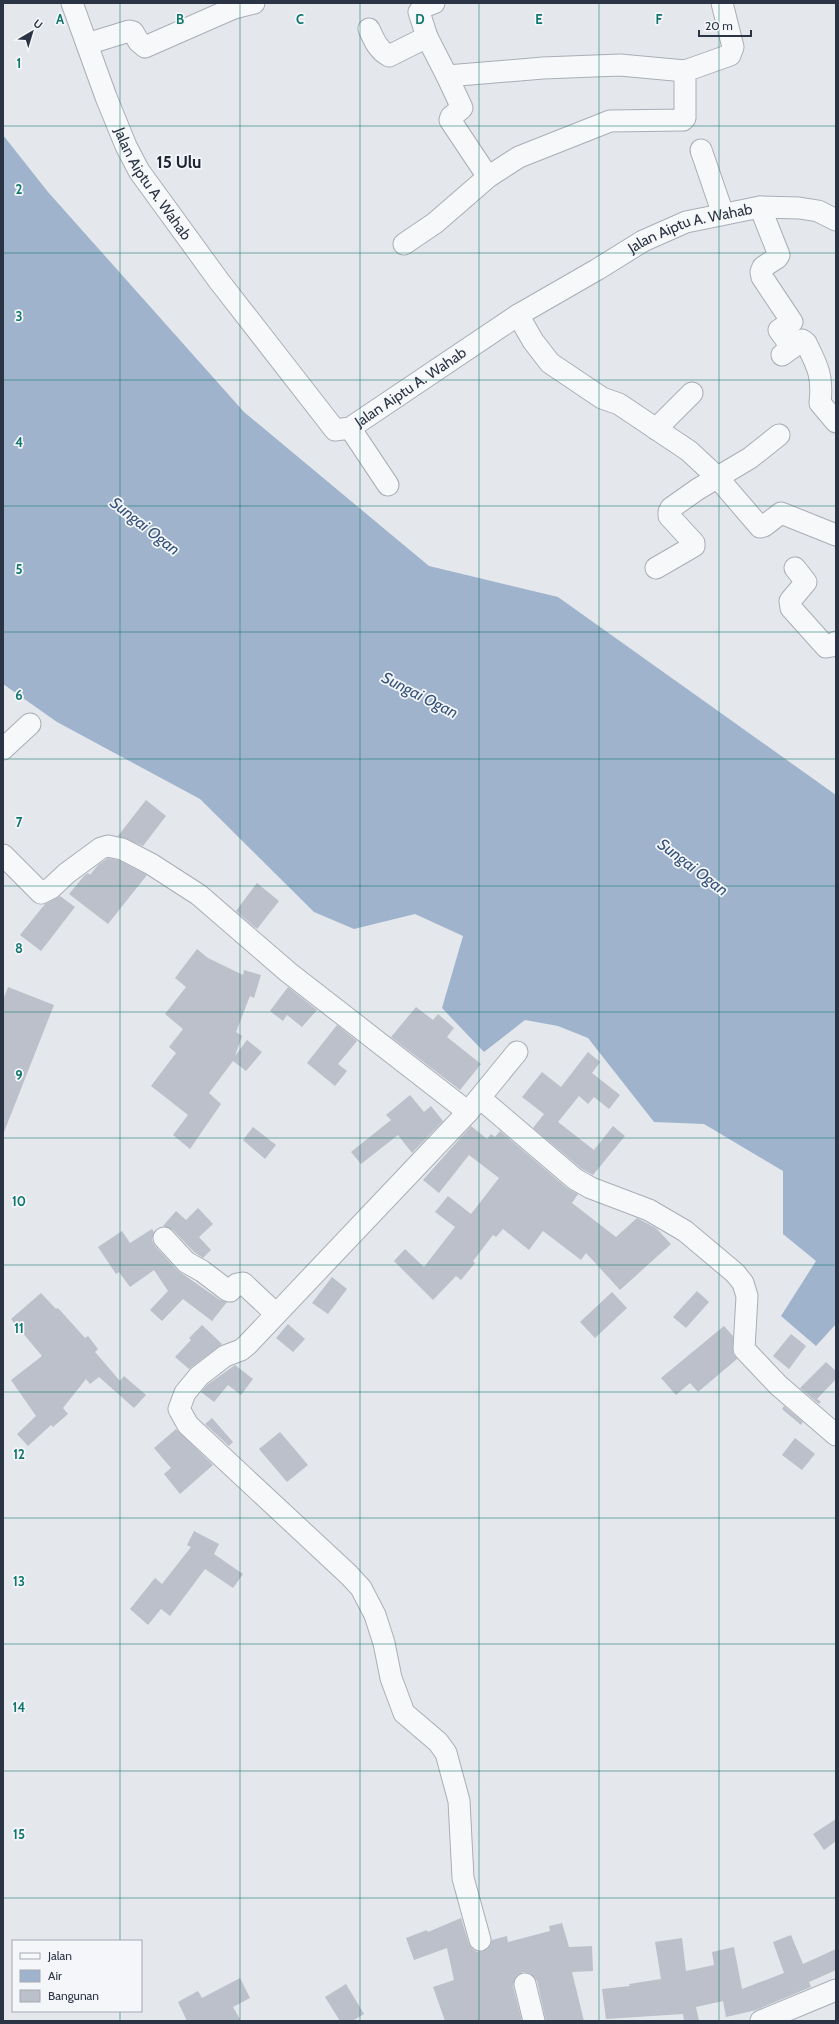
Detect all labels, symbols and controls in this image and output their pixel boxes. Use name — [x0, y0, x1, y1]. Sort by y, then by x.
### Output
text: A — [56, 11, 65, 27]
text: B — [176, 11, 184, 27]
text: C — [296, 11, 304, 27]
text: D — [415, 11, 425, 27]
text: E — [535, 11, 543, 27]
text: F — [656, 11, 663, 27]
north arrow — [12, 12, 52, 52]
scale bar — [699, 12, 751, 38]
text: U — [31, 16, 46, 32]
text: 20 m — [705, 18, 733, 33]
text: 1 — [17, 55, 21, 71]
street label: Jalan Aiptu A. Wahab — [110, 124, 195, 244]
district label: 15 Ulu — [157, 152, 202, 172]
text: 2 — [16, 181, 23, 197]
street label: Jalan Aiptu A. Wahab — [624, 200, 754, 258]
text: 3 — [15, 308, 23, 324]
street label: Jalan Aiptu A. Wahab — [350, 343, 470, 432]
text: 4 — [15, 434, 23, 450]
water label: Sungai Ogan — [106, 493, 184, 559]
text: 5 — [16, 561, 23, 577]
water label: Sungai Ogan — [379, 668, 461, 722]
text: 6 — [15, 687, 23, 703]
text: 7 — [16, 814, 23, 830]
water label: Sungai Ogan — [654, 834, 732, 900]
text: 8 — [15, 940, 23, 956]
text: 9 — [15, 1067, 23, 1083]
text: 10 — [12, 1193, 26, 1209]
text: 11 — [14, 1320, 24, 1336]
text: 12 — [13, 1446, 25, 1462]
text: 13 — [13, 1573, 25, 1589]
text: 14 — [13, 1699, 25, 1715]
text: 15 — [13, 1826, 25, 1842]
legend — [12, 1940, 142, 2012]
text: Jalan — [47, 1948, 72, 1963]
text: Air — [48, 1968, 62, 1983]
text: Bangunan — [48, 1988, 99, 2003]

